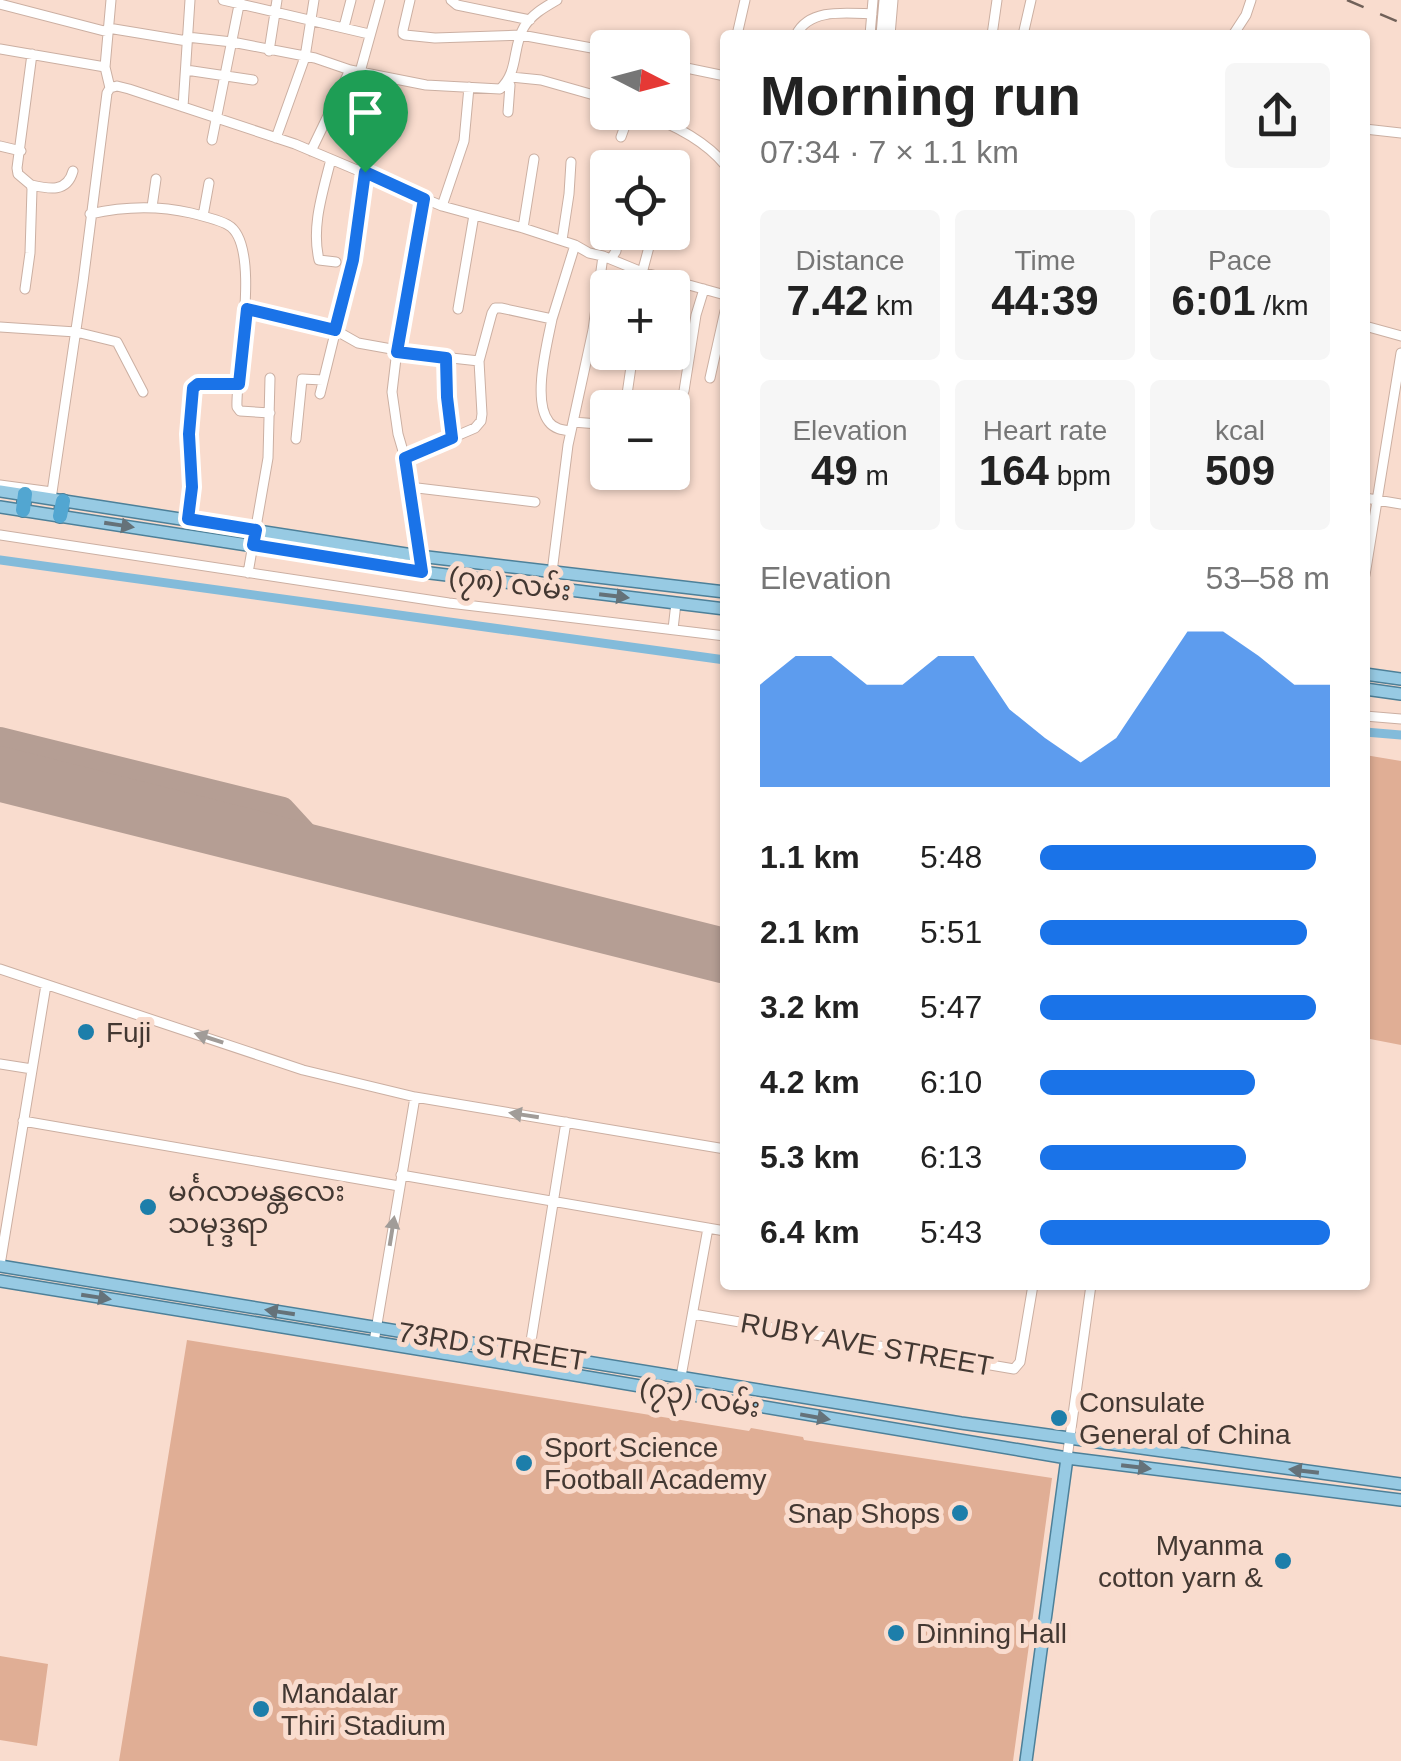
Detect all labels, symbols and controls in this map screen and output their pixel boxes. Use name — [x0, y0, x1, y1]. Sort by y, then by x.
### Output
north arrow — [590, 30, 690, 130]
map controls — [590, 30, 690, 490]
button: share — [1225, 63, 1330, 168]
text: Morning run — [760, 65, 1081, 127]
pin — [323, 70, 408, 173]
icon: arrive — [338, 85, 393, 140]
text: 07:34 · 7 × 1.1 km — [760, 134, 1019, 170]
button: locate — [590, 150, 690, 250]
text: Distance — [796, 245, 904, 276]
text: Time — [1014, 245, 1076, 276]
text: Pace — [1208, 245, 1272, 276]
button: + — [590, 270, 690, 370]
text: 7.42 — [787, 277, 868, 324]
text: 44:39 — [991, 277, 1099, 324]
text: 6:01 — [1172, 277, 1256, 324]
text: km — [868, 290, 913, 321]
text: /km — [1256, 290, 1308, 321]
button: − — [590, 390, 690, 490]
text: Elevation — [792, 415, 908, 446]
text: Heart rate — [983, 415, 1107, 446]
text: kcal — [1215, 415, 1265, 446]
text: 49 — [811, 447, 858, 494]
text: 164 — [979, 447, 1049, 494]
text: 509 — [1205, 447, 1275, 494]
text: m — [858, 460, 889, 491]
text: bpm — [1049, 460, 1111, 491]
one-way arrow — [104, 517, 135, 533]
street label: (၇၈) လမ်း — [446, 558, 573, 613]
text: Elevation — [760, 560, 892, 596]
text: 53–58 m — [1205, 560, 1330, 596]
one-way arrow — [598, 588, 630, 604]
text: 1.1 km — [760, 839, 860, 875]
text: 5:48 — [920, 839, 982, 875]
text: 2.1 km — [760, 914, 860, 950]
text: 5:51 — [920, 914, 982, 950]
text: 3.2 km — [760, 989, 860, 1025]
text: 5:47 — [920, 989, 982, 1025]
place label: Fuji — [106, 1017, 151, 1048]
marker: Fuji — [75, 1021, 97, 1043]
one-way arrow — [194, 1030, 224, 1045]
text: 4.2 km — [760, 1064, 860, 1100]
text: 6:10 — [920, 1064, 982, 1100]
one-way arrow — [508, 1106, 539, 1122]
text: 5.3 km — [760, 1139, 860, 1175]
text: 6:13 — [920, 1139, 982, 1175]
place label: မင်္ဂလာမန္တလေး သမုဒ္ဒရာ — [168, 1173, 345, 1247]
marker: မင်္ဂလာမန္တလေး သမုဒ္ဒရာ — [137, 1196, 159, 1218]
text: 6.4 km — [760, 1214, 860, 1250]
text: 5:43 — [920, 1214, 982, 1250]
one-way arrow — [385, 1215, 400, 1247]
one-way arrow — [81, 1290, 113, 1305]
one-way arrow — [264, 1304, 295, 1319]
street label: RUBY AVE STREET — [738, 1307, 996, 1382]
street label: 73RD STREET — [396, 1316, 588, 1377]
street label: (၇၃) လမ်း — [636, 1369, 763, 1430]
place label: Consulate General of China — [1079, 1387, 1291, 1450]
marker: Consulate General of China — [1048, 1407, 1070, 1429]
one-way arrow — [800, 1410, 831, 1425]
place label: Sport Science Football Academy — [544, 1432, 767, 1495]
marker: Sport Science Football Academy — [513, 1452, 535, 1474]
one-way arrow — [1121, 1459, 1152, 1475]
one-way arrow — [1288, 1463, 1320, 1479]
place label: Snap Shops — [787, 1498, 940, 1529]
marker: Snap Shops — [949, 1502, 971, 1524]
place label: Myanma cotton yarn & — [1098, 1530, 1263, 1593]
marker: Myanma cotton yarn & — [1272, 1550, 1294, 1572]
place label: Dinning Hall — [916, 1618, 1067, 1649]
marker: Dinning Hall — [885, 1622, 907, 1644]
place label: Mandalar Thiri Stadium — [281, 1678, 446, 1741]
marker: Mandalar Thiri Stadium — [250, 1698, 272, 1720]

